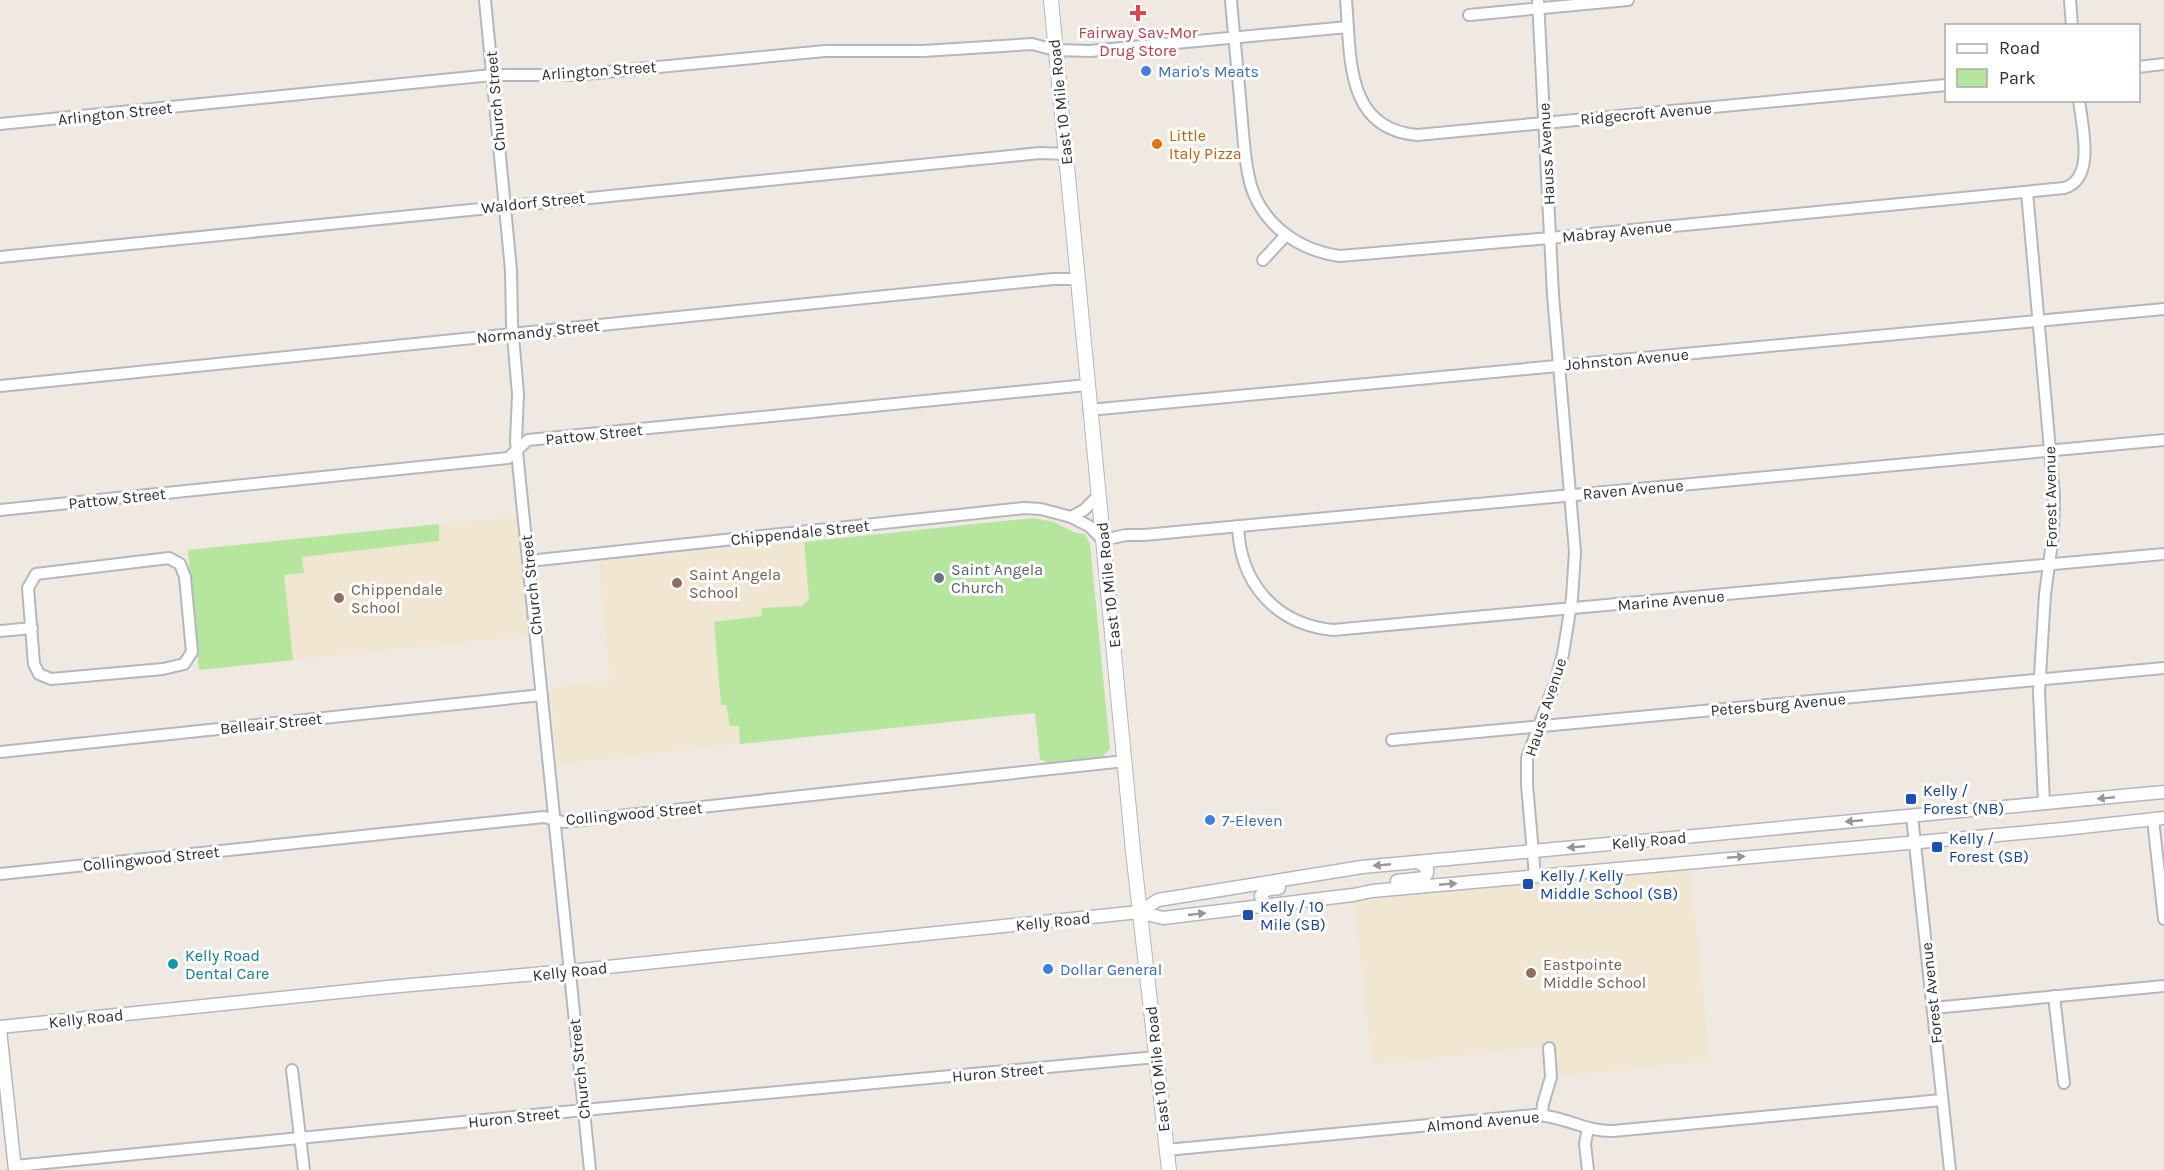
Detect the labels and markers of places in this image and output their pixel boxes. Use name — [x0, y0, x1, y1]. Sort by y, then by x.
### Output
marker: Fairway Sav-Mor Drug Store — [1131, 6, 1145, 20]
place label: Fairway Sav-Mor Drug Store — [1078, 23, 1198, 60]
place label: Mario's Meats — [1158, 62, 1259, 81]
marker: Mario's Meats — [1139, 64, 1153, 78]
place label: Little Italy Pizza — [1169, 126, 1242, 163]
marker: Little Italy Pizza — [1150, 137, 1164, 151]
place label: Saint Angela Church — [951, 560, 1043, 597]
place label: Saint Angela School — [689, 565, 781, 602]
marker: Saint Angela Church — [932, 571, 946, 585]
marker: Saint Angela School — [670, 576, 684, 590]
place label: Chippendale School — [351, 580, 443, 617]
marker: Chippendale School — [332, 591, 346, 605]
place label: Kelly / Forest (NB) — [1923, 781, 2004, 818]
marker: Kelly / Forest (NB) — [1904, 792, 1918, 806]
place label: 7-Eleven — [1222, 811, 1283, 830]
marker: 7-Eleven — [1203, 813, 1217, 827]
place label: Kelly / Forest (SB) — [1949, 829, 2029, 866]
marker: Kelly / Forest (SB) — [1930, 840, 1944, 854]
place label: Kelly / Kelly Middle School (SB) — [1540, 866, 1678, 903]
marker: Kelly / Kelly Middle School (SB) — [1521, 877, 1535, 891]
place label: Kelly / 10 Mile (SB) — [1260, 897, 1326, 934]
marker: Kelly / 10 Mile (SB) — [1241, 908, 1255, 922]
place label: Kelly Road Dental Care — [185, 946, 269, 983]
place label: Eastpointe Middle School — [1543, 955, 1646, 992]
marker: Kelly Road Dental Care — [166, 957, 180, 971]
place label: Dollar General — [1060, 960, 1162, 979]
marker: Dollar General — [1041, 962, 1055, 976]
marker: Eastpointe Middle School — [1524, 966, 1538, 980]

